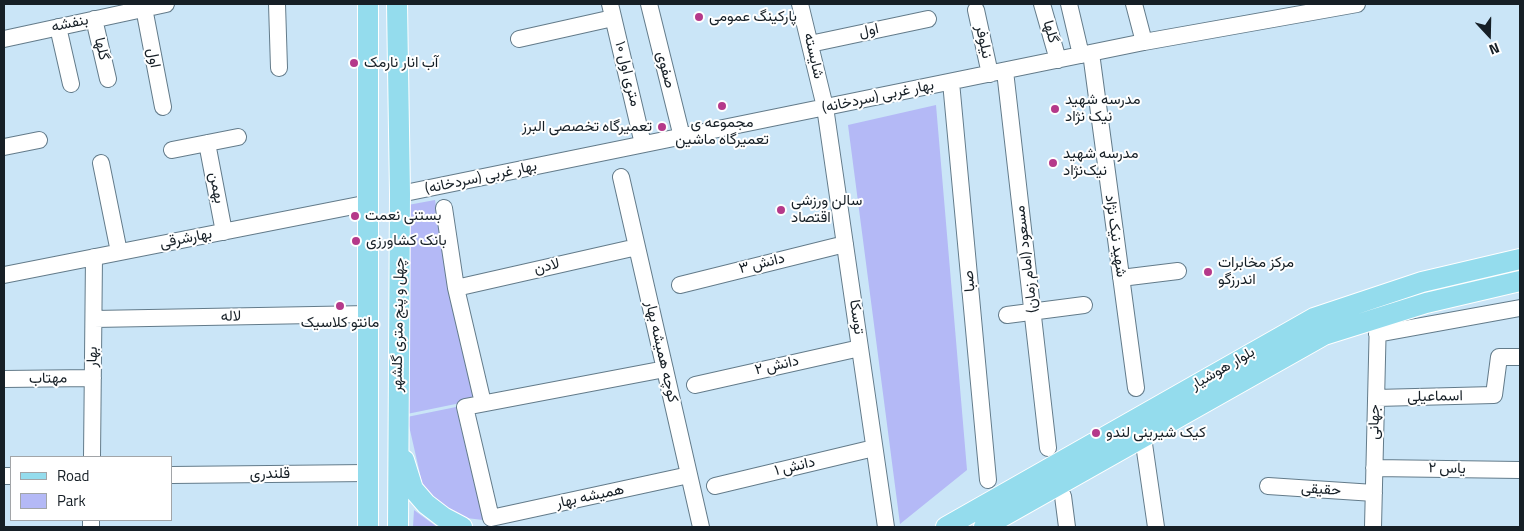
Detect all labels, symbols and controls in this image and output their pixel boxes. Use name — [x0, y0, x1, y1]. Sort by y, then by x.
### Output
place label: پارکینگ عمومی — [709, 8, 797, 26]
north arrow — [1464, 10, 1514, 60]
street label: بنفشه — [50, 11, 90, 37]
marker: پارکینگ عمومی — [693, 11, 705, 23]
street label: گلها — [1038, 19, 1062, 45]
street label: اول — [857, 20, 881, 42]
street label: نیلوفر — [971, 24, 995, 60]
street label: شایسته — [799, 31, 827, 81]
street label: گلها — [90, 36, 112, 62]
text: N — [1486, 38, 1503, 61]
street label: ۱۰ متری اول — [610, 39, 644, 109]
street label: اول — [142, 47, 164, 69]
street label: صفوی — [652, 50, 678, 90]
place label: آب انار نارمک — [364, 54, 438, 72]
marker: آب انار نارمک — [348, 57, 360, 69]
street label: بهار غربی (سردخانه) — [820, 76, 936, 118]
place label: مدرسه شهید نیک نژاد — [1065, 91, 1141, 126]
marker: مجموعه ی تعمیرگاه ماشین — [716, 100, 728, 112]
marker: مدرسه شهید نیک نژاد — [1049, 103, 1061, 115]
place label: مجموعه ی تعمیرگاه ماشین — [675, 114, 769, 149]
place label: تعمیرگاه تخصصی البرز — [522, 118, 652, 136]
marker: تعمیرگاه تخصصی البرز — [656, 121, 668, 133]
place label: مدرسه شهید نیک‌نژاد — [1063, 145, 1139, 180]
street label: بهار غربی (سردخانه) — [423, 157, 539, 199]
marker: مدرسه شهید نیک‌نژاد — [1047, 157, 1059, 169]
street label: بهمن — [204, 171, 228, 205]
place label: سالن ورزشی اقتصاد — [791, 192, 862, 227]
street label: شهید نیک نژاد — [1100, 193, 1130, 279]
marker: سالن ورزشی اقتصاد — [775, 204, 787, 216]
street label: مسعود (امام زمان) — [1011, 204, 1043, 314]
place label: بستنی نعمت — [365, 207, 441, 225]
marker: بستنی نعمت — [349, 210, 361, 222]
street label: بهارشرقی — [158, 225, 214, 253]
place label: بانک کشاورزی — [366, 232, 447, 250]
marker: بانک کشاورزی — [350, 235, 362, 247]
street label: دانش ۳ — [737, 250, 787, 278]
place label: مرکز مخابرات اندرزگو — [1218, 254, 1294, 289]
street label: لادن — [532, 255, 562, 279]
street label: چهل و پنج متری گلشهر — [389, 258, 409, 392]
marker: مرکز مخابرات اندرزگو — [1202, 266, 1214, 278]
street label: صبا — [960, 269, 980, 293]
street label: کوچه همیشه بهار — [641, 299, 681, 405]
street label: توسکا — [845, 299, 867, 335]
marker: مانتو کلاسیک — [334, 300, 346, 312]
street label: لاله — [221, 308, 241, 326]
place label: مانتو کلاسیک — [301, 314, 379, 332]
street label: بلوار هوشیار — [1188, 343, 1258, 395]
street label: بهار — [84, 346, 102, 368]
street label: دانش ۲ — [753, 352, 801, 380]
street label: مهتاب — [29, 370, 67, 388]
street label: اسماعیلی — [1407, 388, 1463, 406]
street label: جهانی — [1366, 404, 1384, 440]
place label: کیک شیرینی لندو — [1106, 424, 1206, 442]
marker: کیک شیرینی لندو — [1090, 427, 1102, 439]
street label: دانش ۱ — [773, 454, 817, 480]
legend — [10, 456, 172, 521]
street label: یاس ۲ — [1428, 460, 1466, 478]
text: Road — [57, 464, 89, 487]
street label: قلندری — [250, 465, 290, 483]
street label: حقیقی — [1300, 480, 1342, 500]
street label: همیشه بهار — [554, 481, 626, 513]
text: Park — [57, 489, 86, 512]

